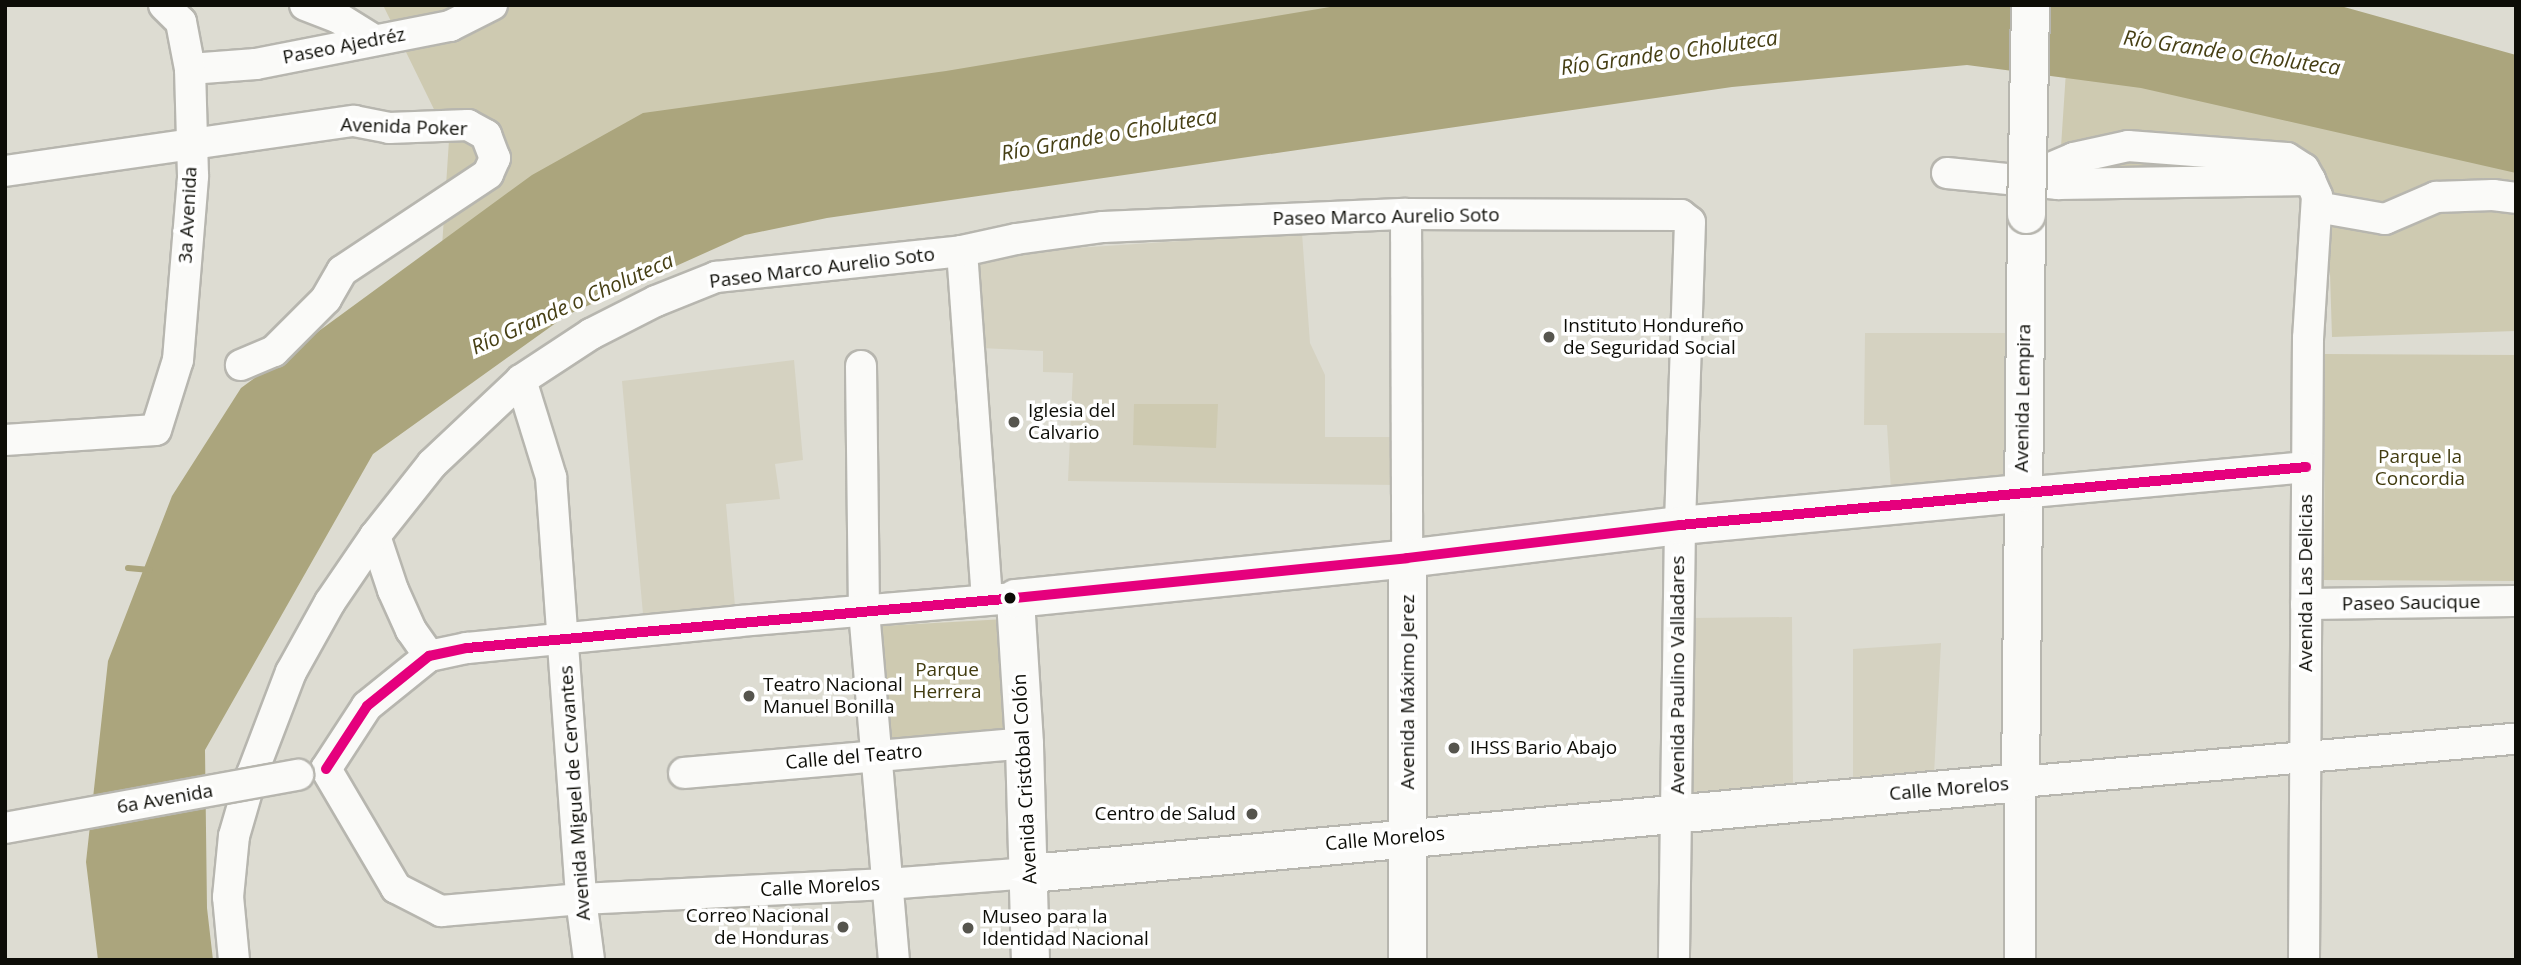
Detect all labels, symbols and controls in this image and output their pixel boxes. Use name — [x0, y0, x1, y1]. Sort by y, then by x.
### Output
street label: Paseo Ajedréz — [281, 23, 407, 69]
water label: Río Grande o Choluteca — [1559, 24, 1779, 80]
water label: Río Grande o Choluteca — [2122, 24, 2342, 80]
water label: Río Grande o Choluteca — [999, 103, 1219, 165]
street label: Avenida Poker — [340, 113, 468, 141]
street label: 3a Avenida — [174, 166, 202, 264]
street label: Paseo Marco Aurelio Soto — [1272, 204, 1500, 230]
street label: Paseo Marco Aurelio Soto — [708, 243, 936, 293]
water label: Río Grande o Choluteca — [467, 247, 677, 359]
place label: Instituto Hondureño de Seguridad Social — [1563, 315, 1744, 359]
street label: Avenida Lempira — [2010, 323, 2036, 473]
marker: Instituto Hondureño de Seguridad Social — [1541, 329, 1557, 345]
place label: Iglesia del Calvario — [1028, 400, 1116, 444]
marker: Iglesia del Calvario — [1006, 414, 1022, 430]
park label: Parque la Concordia — [2375, 446, 2465, 490]
street label: Avenida Las Delicias — [2295, 494, 2317, 672]
street label: Avenida Paulino Valladares — [1667, 556, 1689, 794]
street label: Paseo Saucique — [2342, 590, 2480, 616]
unlabelled marker — [1003, 591, 1017, 605]
street label: Avenida Máximo Jerez — [1397, 594, 1419, 790]
park label: Parque Herrera — [912, 659, 982, 703]
street label: Avenida Miguel de Cervantes — [555, 665, 595, 921]
street label: Avenida Cristóbal Colón — [1008, 673, 1042, 885]
place label: Teatro Nacional Manuel Bonilla — [763, 674, 903, 718]
marker: Teatro Nacional Manuel Bonilla — [741, 688, 757, 704]
place label: IHSS Bario Abajo — [1470, 737, 1617, 759]
marker: IHSS Bario Abajo — [1444, 738, 1464, 758]
street label: Calle del Teatro — [785, 740, 923, 774]
street label: Calle Morelos — [1888, 772, 2010, 806]
street label: 6a Avenida — [115, 779, 215, 819]
place label: Centro de Salud — [1095, 803, 1236, 825]
marker: Centro de Salud — [1242, 804, 1262, 824]
street label: Calle Morelos — [1324, 822, 1446, 856]
street label: Calle Morelos — [760, 872, 880, 902]
place label: Correo Nacional de Honduras — [686, 905, 829, 949]
place label: Museo para la Identidad Nacional — [982, 906, 1149, 950]
marker: Correo Nacional de Honduras — [835, 919, 851, 935]
marker: Museo para la Identidad Nacional — [960, 920, 976, 936]

